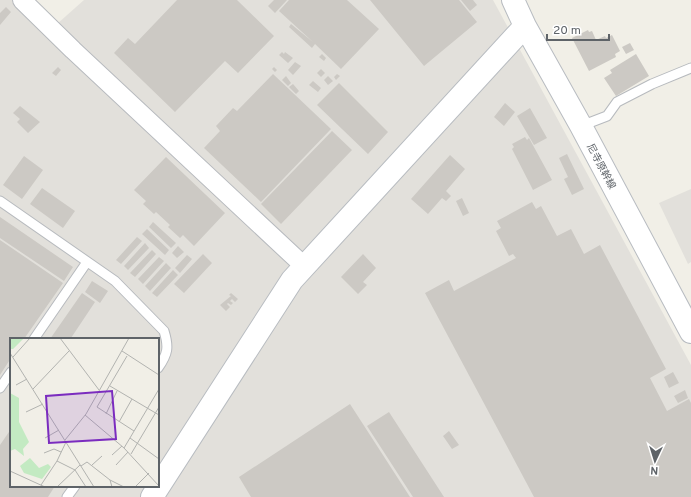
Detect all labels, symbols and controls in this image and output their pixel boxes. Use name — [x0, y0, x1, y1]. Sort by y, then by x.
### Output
scale bar — [547, 16, 609, 42]
text: 20 m — [553, 23, 581, 39]
street label: 尼寺原幹線 — [583, 142, 618, 192]
inset map — [10, 338, 159, 487]
north arrow — [635, 441, 675, 481]
text: N — [650, 463, 659, 477]

